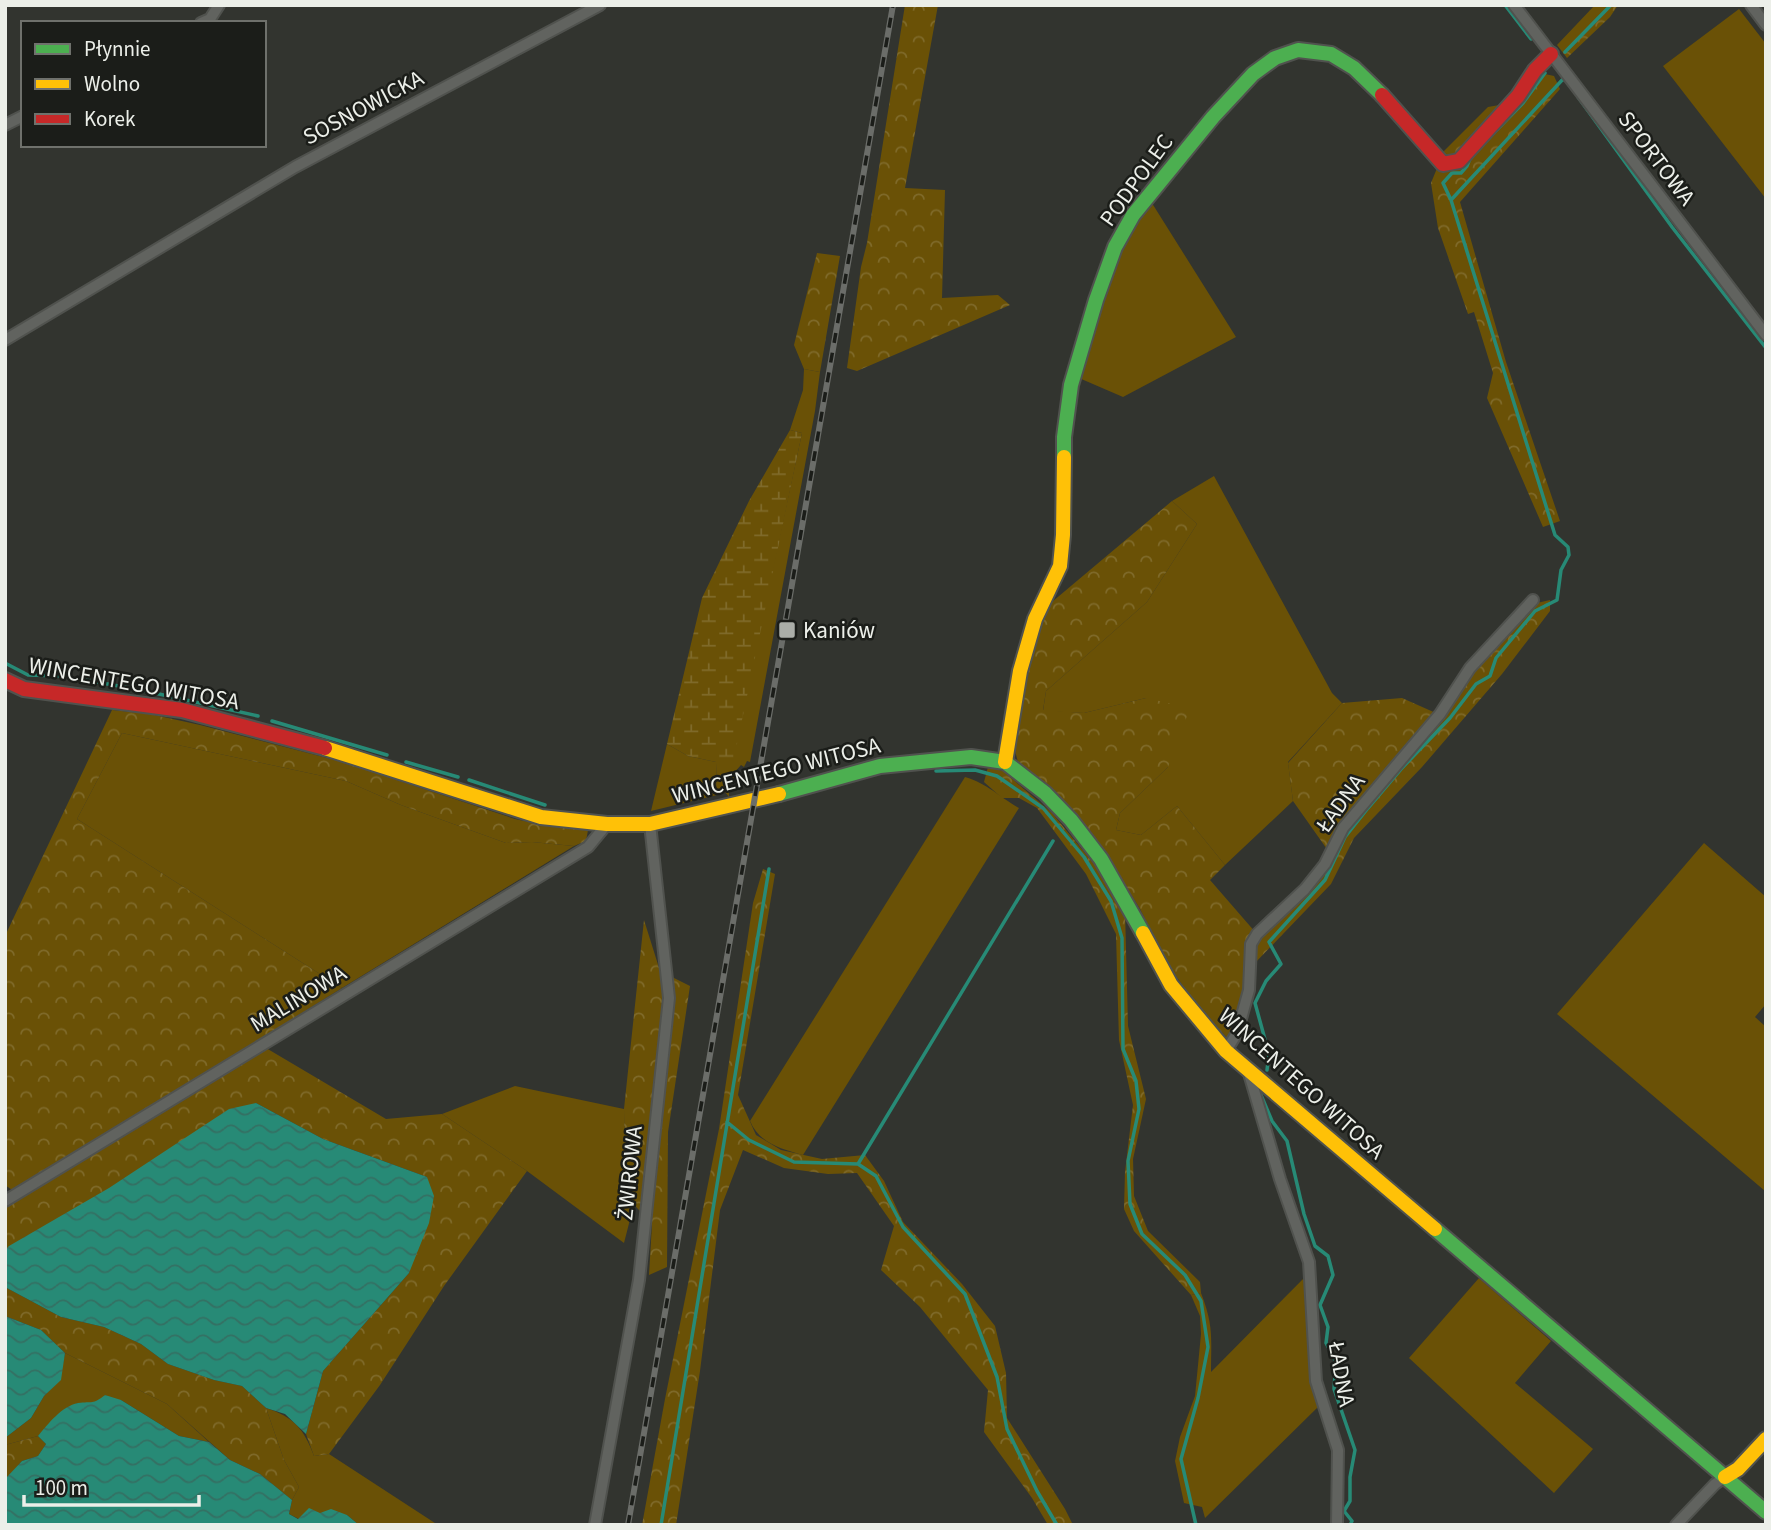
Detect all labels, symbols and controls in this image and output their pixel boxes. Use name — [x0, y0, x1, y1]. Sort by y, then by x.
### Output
legend — [21, 21, 266, 147]
text: Płynnie — [84, 34, 151, 64]
street label: SOSNOWICKA — [297, 61, 430, 153]
text: Wolno — [84, 69, 140, 99]
text: Korek — [84, 104, 136, 134]
street label: SPORTOWA — [1610, 104, 1703, 213]
street label: PODPOLEC — [1092, 127, 1181, 233]
place label: Kaniów — [803, 614, 875, 647]
marker: Kaniów — [777, 620, 797, 640]
street label: WINCENTEGO WITOSA — [26, 649, 242, 718]
street label: WINCENTEGO WITOSA — [668, 729, 884, 812]
street label: ŁADNA — [1307, 767, 1373, 840]
street label: MALINOWA — [244, 956, 353, 1040]
street label: WINCENTEGO WITOSA — [1211, 1000, 1392, 1167]
street label: ŻWIROWA — [608, 1124, 651, 1222]
street label: ŁADNA — [1319, 1338, 1364, 1410]
scale bar — [24, 1464, 200, 1508]
text: 100 m — [35, 1473, 88, 1503]

